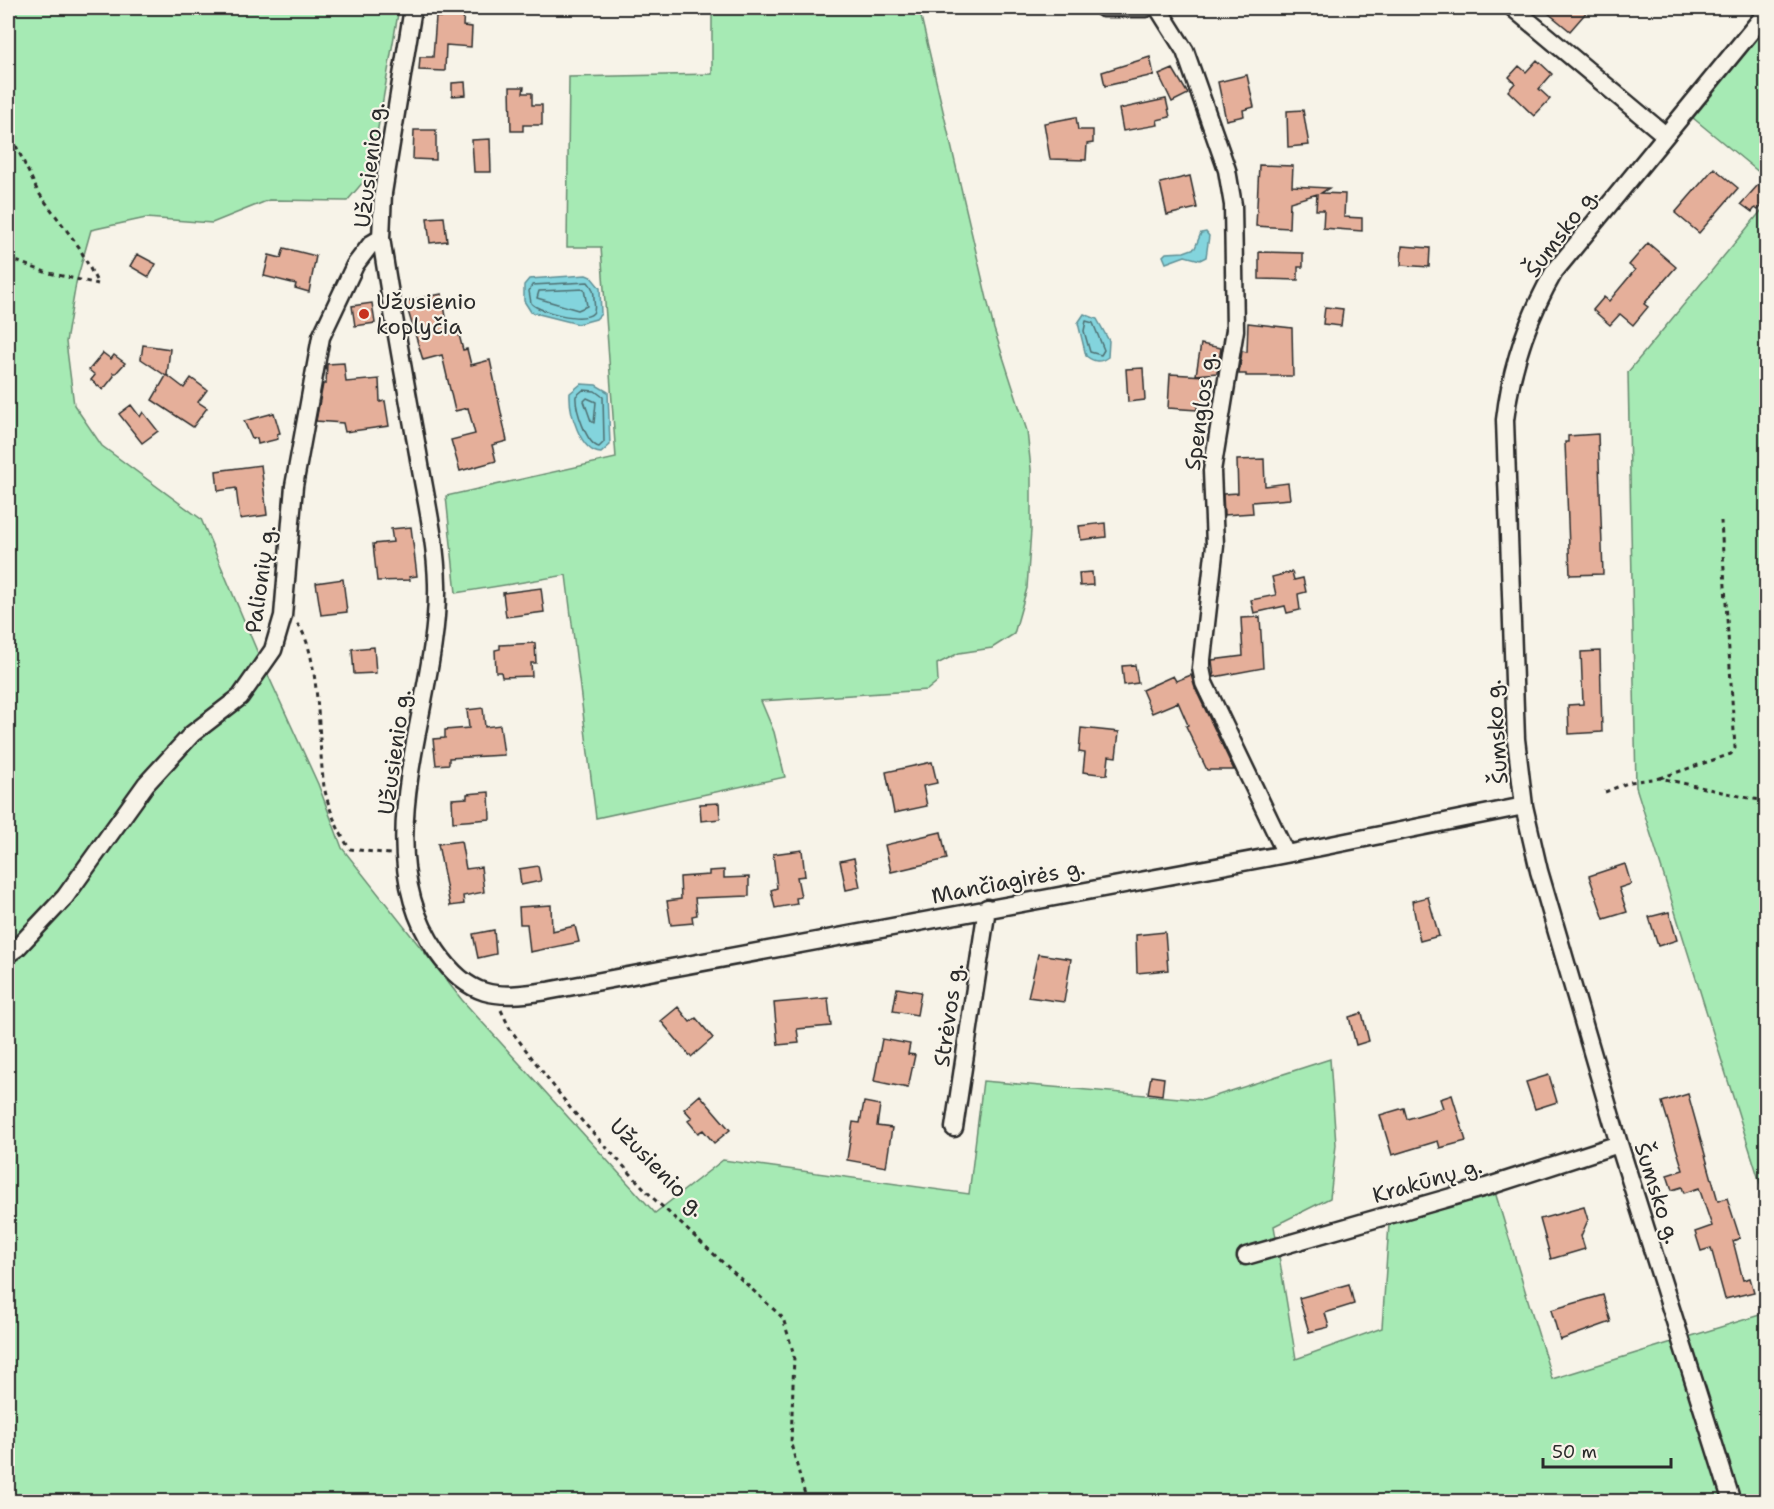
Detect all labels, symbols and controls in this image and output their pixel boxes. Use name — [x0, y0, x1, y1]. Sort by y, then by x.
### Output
street label: Užusienio g. — [347, 100, 392, 230]
street label: Šumsko g. — [1518, 182, 1605, 283]
place label: Užusienio koplyčia — [376, 287, 476, 341]
marker: Užusienio koplyčia — [357, 307, 371, 321]
street label: Spenglos g. — [1178, 350, 1223, 472]
street label: Palionių g. — [239, 523, 282, 635]
street label: Šumsko g. — [1478, 679, 1515, 785]
street label: Užusienio g. — [371, 687, 418, 817]
street label: Mančiagirės g. — [929, 852, 1087, 911]
street label: Strėvos g. — [927, 961, 970, 1069]
street label: Užusienio g. — [603, 1112, 712, 1223]
street label: Šumsko g. — [1628, 1139, 1688, 1247]
street label: Krakūnų g. — [1369, 1151, 1485, 1210]
scale bar — [1543, 1431, 1670, 1469]
text: 50 m — [1552, 1440, 1597, 1464]

